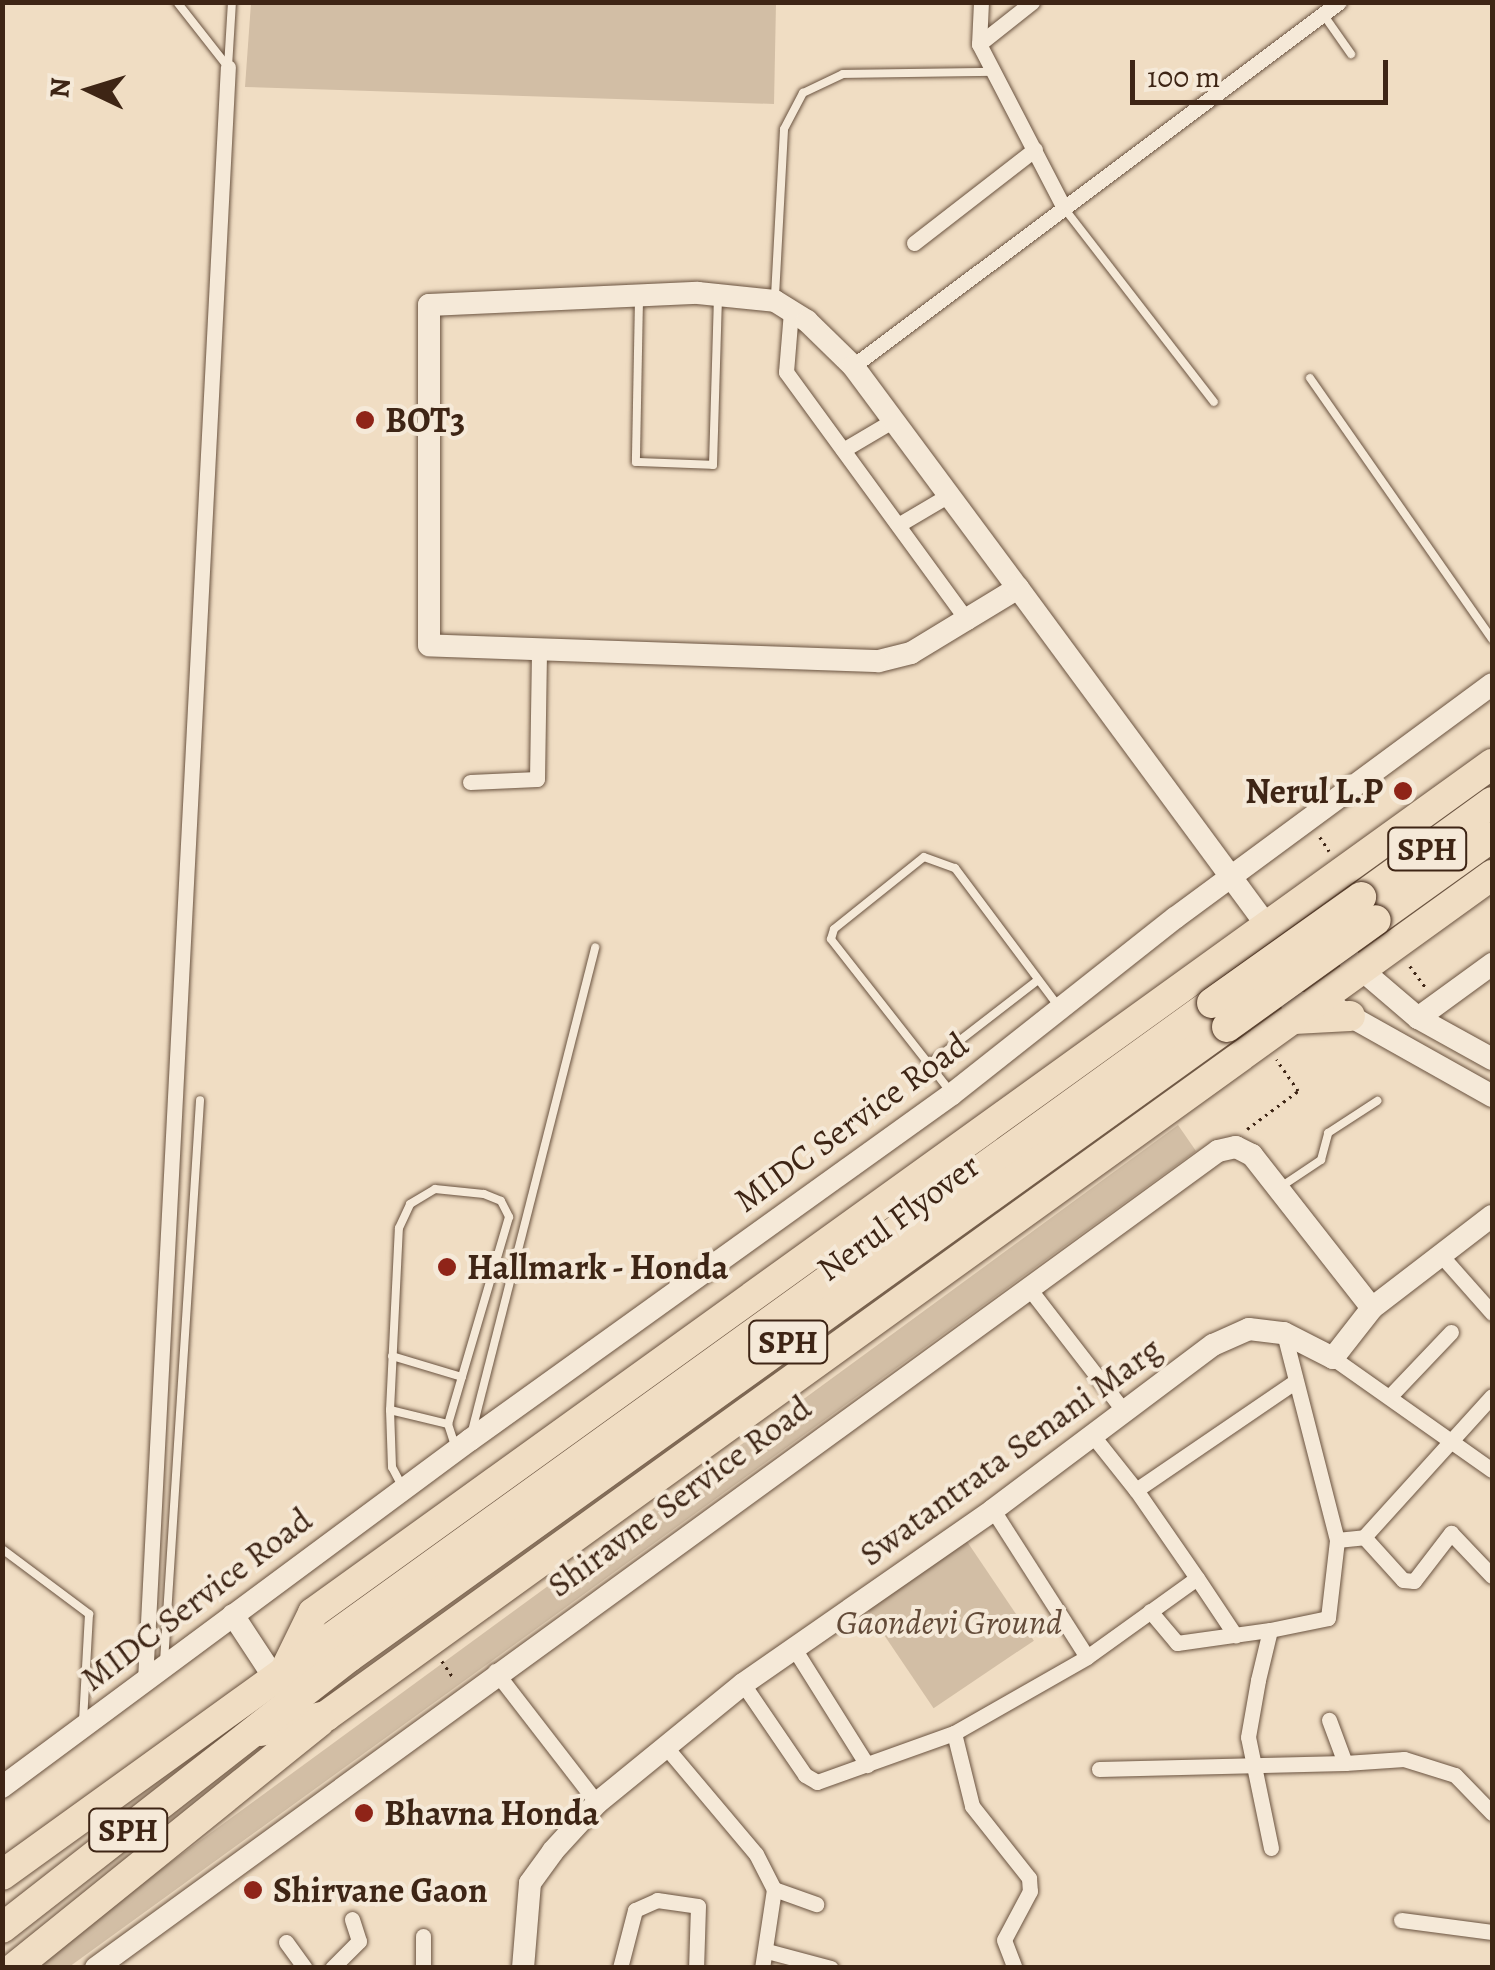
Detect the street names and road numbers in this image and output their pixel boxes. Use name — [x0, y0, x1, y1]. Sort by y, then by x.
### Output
road number: SPH — [1387, 822, 1467, 876]
street label: MIDC Service Road — [726, 1023, 976, 1221]
street label: Nerul Flyover — [809, 1144, 987, 1290]
road number: SPH — [748, 1315, 828, 1369]
street label: Swatantrata Senani Marg — [851, 1327, 1169, 1575]
street label: Shiravne Service Road — [539, 1386, 819, 1606]
street label: MIDC Service Road — [72, 1498, 320, 1700]
road number: SPH — [88, 1803, 168, 1857]

